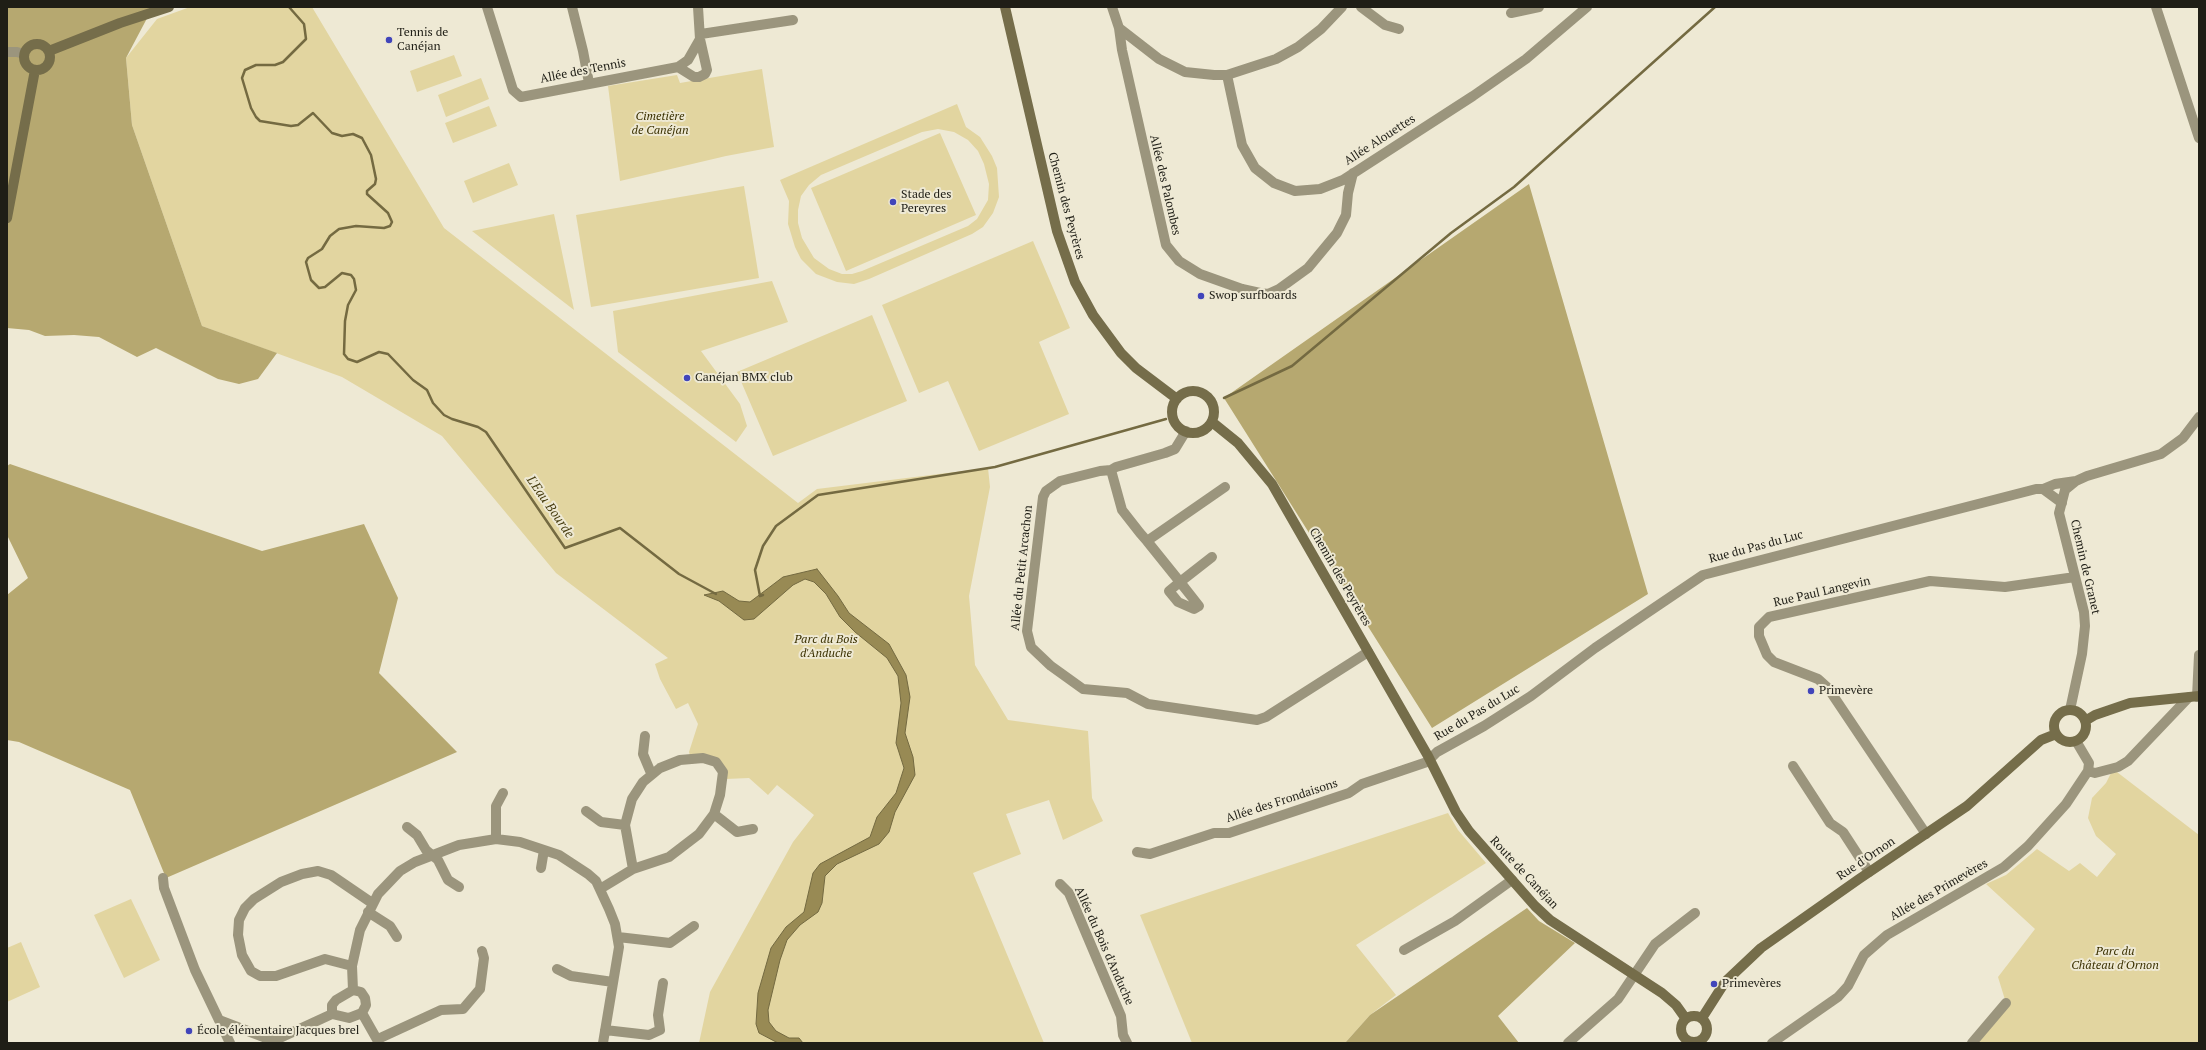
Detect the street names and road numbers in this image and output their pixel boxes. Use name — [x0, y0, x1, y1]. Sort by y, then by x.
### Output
street label: Allée des Tennis — [539, 56, 627, 86]
street label: Allée Alouettes — [1342, 112, 1418, 168]
street label: Allée des Palombes — [1146, 133, 1184, 237]
street label: Chemin des Peyrères — [1045, 151, 1087, 261]
street label: Allée du Petit Arcachon — [1008, 505, 1036, 631]
street label: Chemin de Granet — [2067, 518, 2103, 616]
street label: Chemin des Peyrères — [1306, 525, 1374, 629]
street label: Rue du Pas du Luc — [1707, 528, 1805, 566]
street label: Rue Paul Langevin — [1772, 574, 1872, 610]
street label: Rue du Pas du Luc — [1432, 682, 1522, 744]
street label: Allée des Frondaisons — [1224, 776, 1340, 826]
street label: Route de Canéjan — [1487, 834, 1561, 912]
street label: Rue d'Ornon — [1834, 834, 1898, 884]
street label: Allée des Primevères — [1888, 856, 1990, 924]
street label: Allée du Bois d'Anduche — [1071, 885, 1137, 1007]

